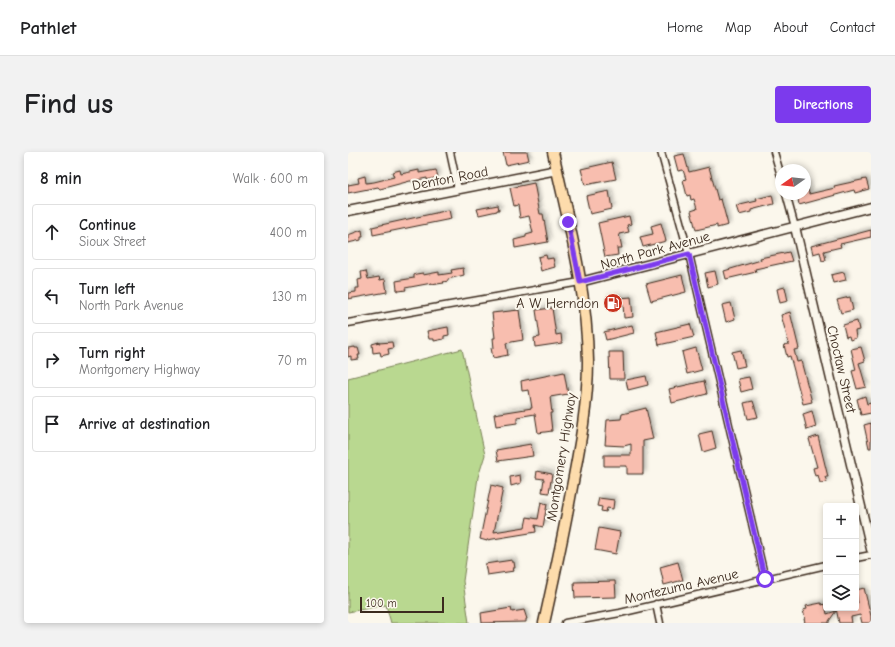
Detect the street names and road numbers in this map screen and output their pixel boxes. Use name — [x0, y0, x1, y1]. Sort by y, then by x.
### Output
street label: Denton Road — [411, 163, 490, 194]
street label: North Park Avenue — [599, 228, 712, 273]
street label: Choctaw Street — [823, 324, 860, 415]
street label: Montgomery Highway — [543, 391, 580, 523]
street label: Montezuma Avenue — [622, 565, 740, 608]

